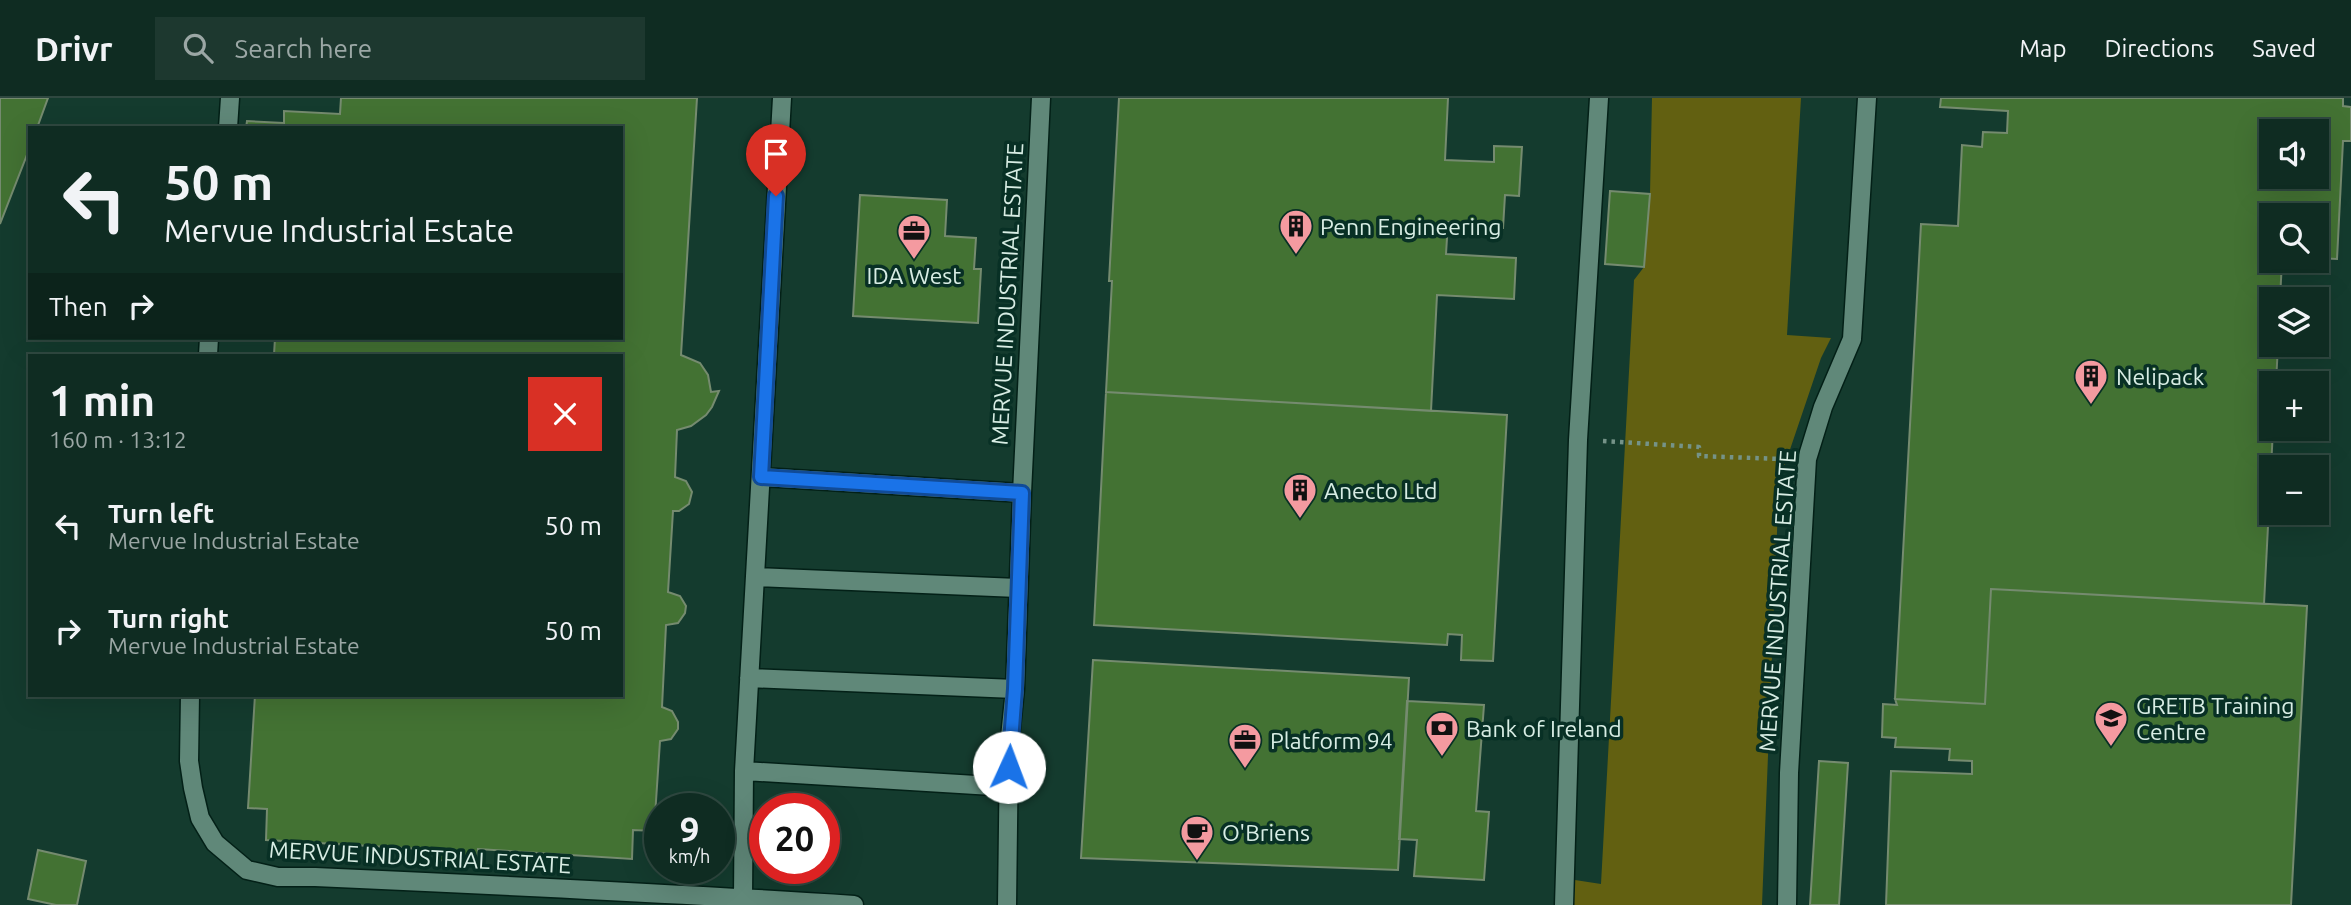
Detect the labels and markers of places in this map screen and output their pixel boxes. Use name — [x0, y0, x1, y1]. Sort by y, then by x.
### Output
pin — [746, 124, 806, 196]
building icon: Penn Engineering — [1277, 207, 1315, 256]
office icon: IDA West — [895, 212, 933, 261]
place label: Penn Engineering — [1320, 214, 1502, 239]
place label: IDA West — [867, 263, 961, 288]
building icon: Nelipack — [2072, 357, 2110, 406]
place label: Nelipack — [2116, 364, 2205, 389]
building icon: Anecto Ltd — [1281, 471, 1319, 520]
place label: Anecto Ltd — [1324, 478, 1437, 503]
place label: GRETB Training Centre — [2136, 693, 2294, 744]
school or university icon: GRETB Training Centre — [2092, 699, 2130, 748]
bank icon: Bank of Ireland — [1423, 709, 1461, 758]
place label: Bank of Ireland — [1466, 716, 1622, 741]
office icon: Platform 94 — [1226, 721, 1264, 770]
place label: Platform 94 — [1270, 728, 1393, 753]
cafe icon: O'Briens — [1178, 813, 1216, 862]
place label: O'Briens — [1222, 820, 1310, 845]

